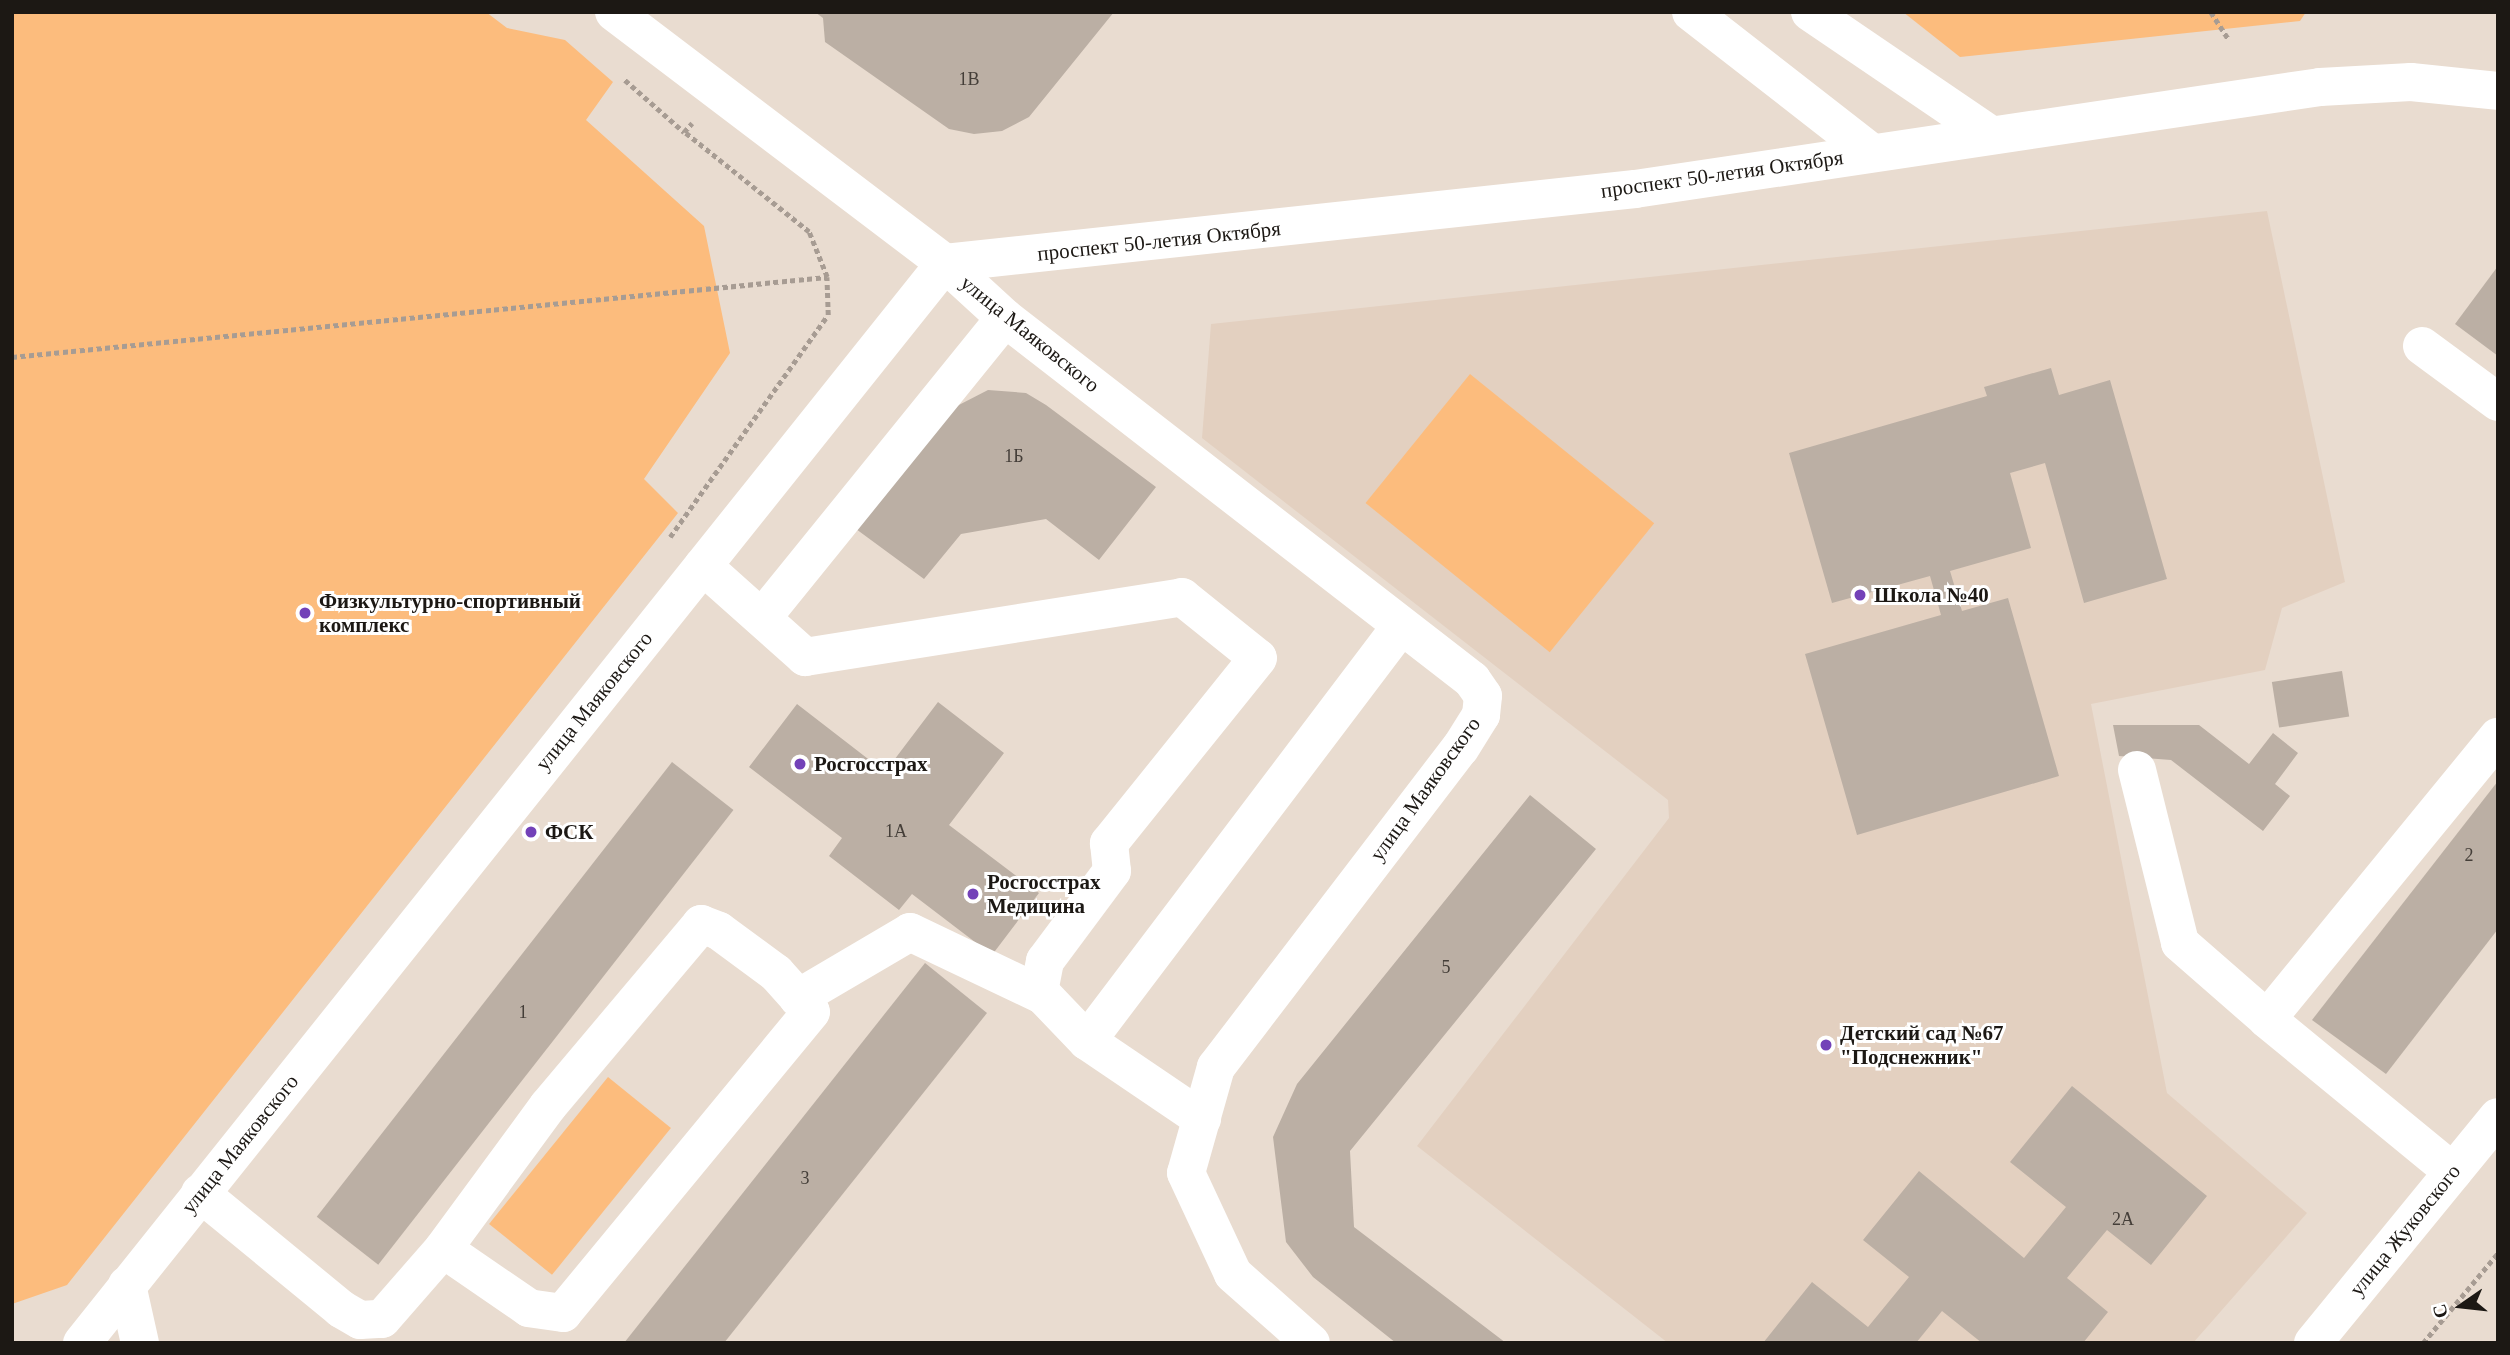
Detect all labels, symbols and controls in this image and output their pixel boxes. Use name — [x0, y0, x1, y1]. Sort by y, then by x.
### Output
house number: 1В — [958, 68, 980, 90]
street label: проспект 50-летия Октября — [1599, 145, 1845, 203]
street label: проспект 50-летия Октября — [1036, 216, 1282, 266]
street label: улица Маяковского — [955, 270, 1105, 398]
house number: 1Б — [1004, 445, 1024, 467]
place label: Школа №40 — [1874, 582, 1989, 608]
marker: Школа №40 — [1852, 587, 1868, 603]
place label: Физкультурно-спортивный комплекс — [319, 588, 581, 638]
marker: Физкультурно-спортивный комплекс — [297, 605, 313, 621]
street label: улица Маяковского — [530, 626, 658, 776]
street label: улица Маяковского — [1364, 712, 1486, 866]
place label: Росгосстрах — [814, 751, 928, 777]
marker: Росгосстрах — [792, 756, 808, 772]
place label: ФСК — [545, 819, 593, 845]
house number: 1А — [885, 820, 907, 842]
marker: ФСК — [523, 824, 539, 840]
house number: 2 — [2464, 844, 2474, 866]
place label: Росгосстрах Медицина — [987, 869, 1101, 919]
marker: Росгосстрах Медицина — [965, 886, 981, 902]
house number: 5 — [1442, 956, 1450, 978]
house number: 1 — [518, 1001, 527, 1023]
place label: Детский сад №67 "Подснежник" — [1840, 1020, 2004, 1070]
marker: Детский сад №67 "Подснежник" — [1818, 1037, 1834, 1053]
street label: улица Маяковского — [176, 1069, 304, 1219]
street label: улица Жуковского — [2344, 1159, 2466, 1301]
house number: 3 — [800, 1167, 810, 1189]
house number: 2А — [2112, 1208, 2134, 1230]
north arrow — [2426, 1271, 2496, 1341]
text: С — [2428, 1302, 2452, 1320]

